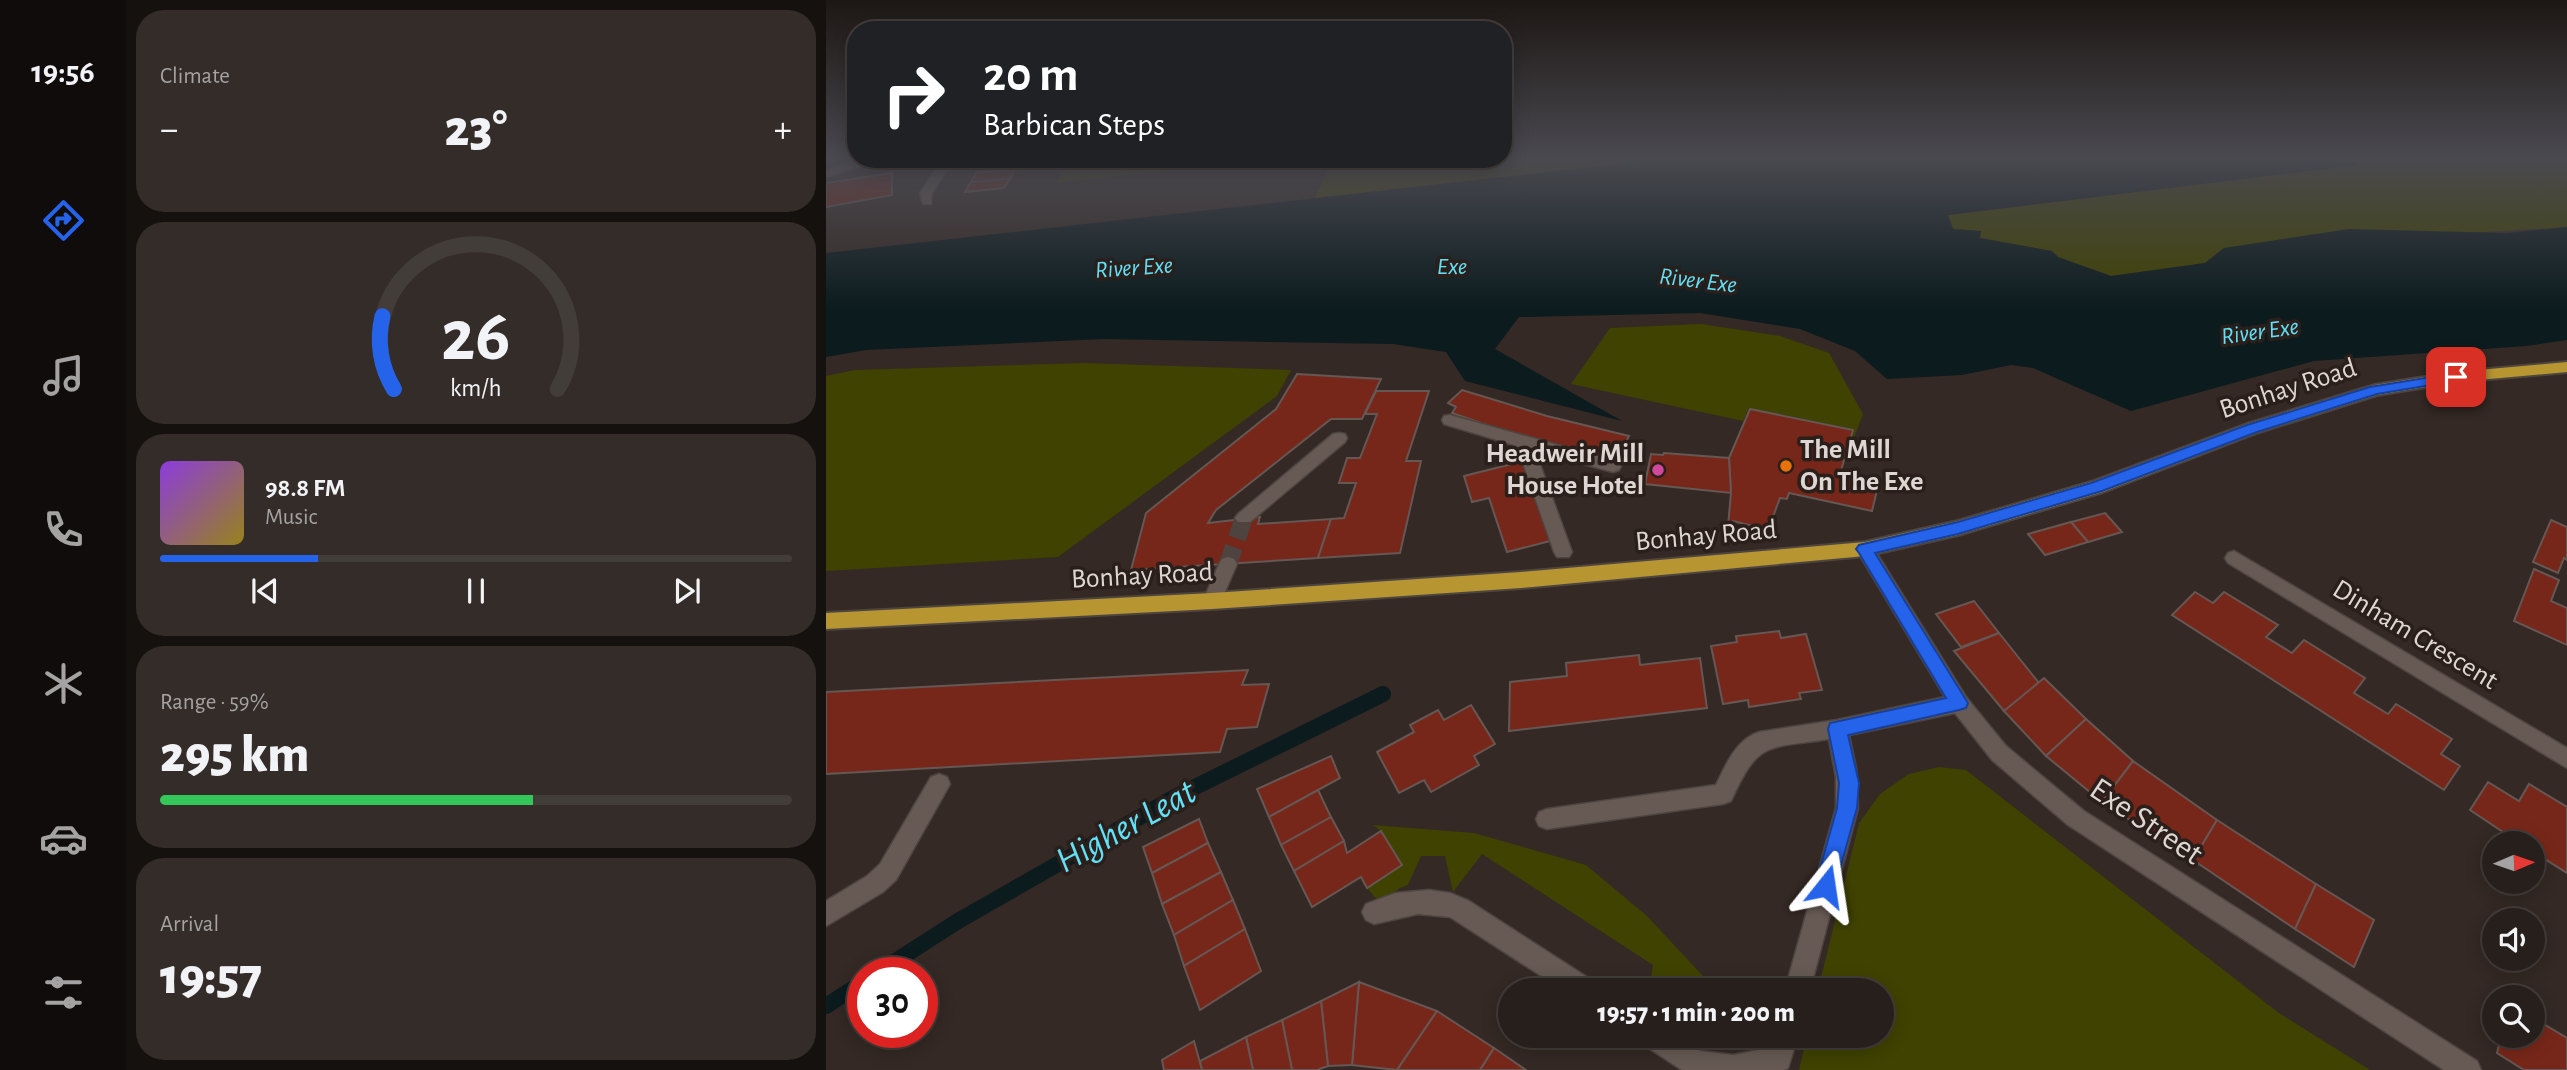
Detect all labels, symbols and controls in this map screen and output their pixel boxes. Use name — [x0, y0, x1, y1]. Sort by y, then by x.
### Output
icon: right — [868, 49, 959, 140]
text: 20 m — [983, 51, 1079, 100]
text: 19:56 — [31, 56, 95, 88]
text: Climate — [160, 65, 230, 88]
text: 23° — [445, 103, 507, 155]
text: Barbican Steps — [983, 109, 1165, 141]
text: − — [160, 111, 178, 149]
text: + — [774, 111, 792, 149]
icon: directions — [39, 196, 88, 245]
water label: River Exe — [1094, 253, 1174, 283]
water label: Exe — [1437, 255, 1467, 279]
water label: River Exe — [1658, 264, 1738, 298]
text: 26 — [441, 301, 511, 374]
water label: River Exe — [2220, 315, 2300, 349]
pin — [2426, 347, 2486, 407]
icon: music — [39, 351, 88, 400]
street label: Bonhay Road — [2216, 354, 2360, 424]
icon: arrive — [2437, 358, 2475, 396]
text: km/h — [450, 376, 502, 401]
place label: The Mill On The Exe — [1800, 436, 1923, 496]
place label: Headweir Mill House Hotel — [1486, 440, 1644, 500]
marker: The Mill On The Exe — [1778, 458, 1794, 474]
marker: Headweir Mill House Hotel — [1650, 462, 1666, 478]
text: 98.8 FM — [265, 475, 345, 501]
icon: phone — [39, 505, 88, 554]
text: Music — [265, 506, 317, 529]
street label: Bonhay Road — [1634, 516, 1778, 556]
street label: Bonhay Road — [1070, 558, 1214, 594]
icon: previous — [246, 572, 284, 610]
icon: pause — [457, 572, 495, 610]
icon: next — [668, 572, 706, 610]
street label: Dinham Crescent — [2328, 575, 2502, 695]
icon: climate — [39, 659, 88, 708]
text: Range · 59% — [160, 691, 269, 714]
text: 295 km — [160, 729, 309, 781]
water label: Higher Leat — [1050, 772, 1203, 880]
street label: Exe Street — [2084, 773, 2209, 872]
icon: car — [39, 814, 88, 863]
north arrow — [2482, 831, 2544, 894]
map controls — [2482, 831, 2545, 1048]
position arrow — [1789, 849, 1863, 923]
button: sound — [2482, 908, 2545, 971]
text: Arrival — [160, 913, 219, 936]
text: 19:57 — [160, 951, 262, 1003]
speed limit sign: 30 — [847, 957, 938, 1048]
icon: filters — [39, 968, 88, 1017]
button: search — [2482, 985, 2545, 1048]
text: 19:57 · 1 min · 200 m — [1597, 1000, 1795, 1026]

